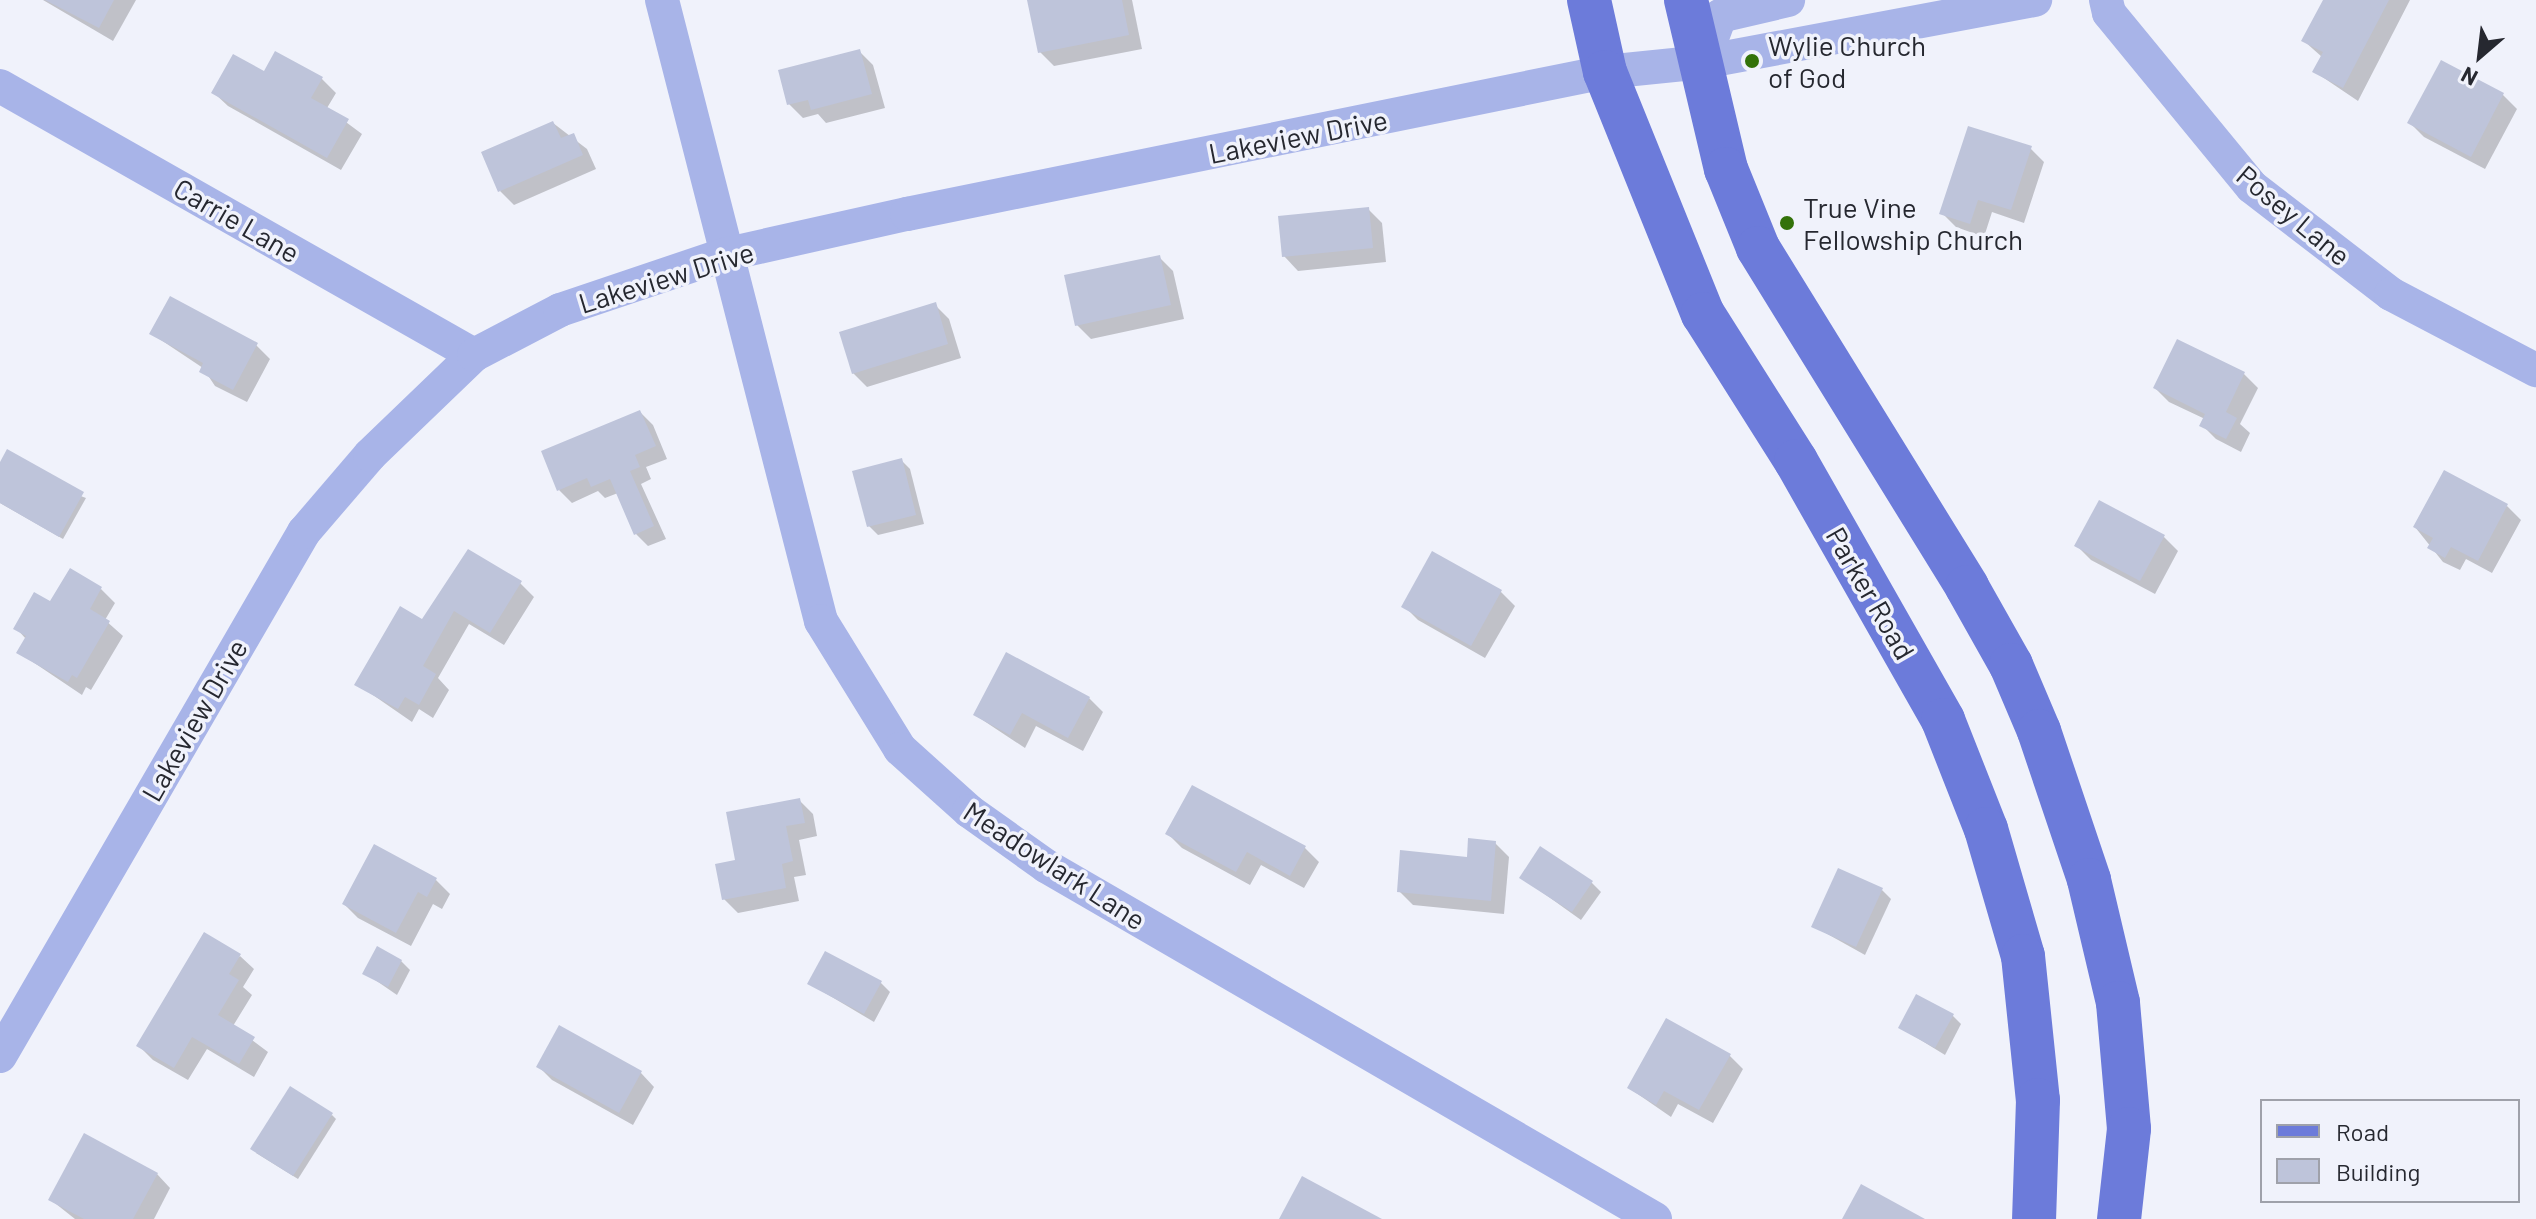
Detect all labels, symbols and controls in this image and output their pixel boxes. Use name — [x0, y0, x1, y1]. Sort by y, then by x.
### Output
north arrow — [2440, 16, 2520, 96]
place label: Wylie Church of God — [1768, 28, 1926, 94]
marker: Wylie Church of God — [1743, 52, 1761, 70]
text: N — [2456, 62, 2481, 92]
street label: Lakeview Drive — [1206, 102, 1390, 170]
street label: Posey Lane — [2230, 158, 2358, 272]
street label: Carrie Lane — [168, 171, 306, 269]
place label: True Vine Fellowship Church — [1803, 190, 2023, 256]
marker: True Vine Fellowship Church — [1778, 214, 1796, 232]
street label: Lakeview Drive — [574, 234, 758, 320]
street label: Parker Road — [1820, 521, 1922, 665]
street label: Lakeview Drive — [134, 633, 254, 807]
street label: Meadowlark Lane — [958, 794, 1152, 936]
legend — [2260, 1099, 2520, 1203]
text: Road — [2336, 1117, 2389, 1146]
text: Building — [2336, 1157, 2420, 1186]

